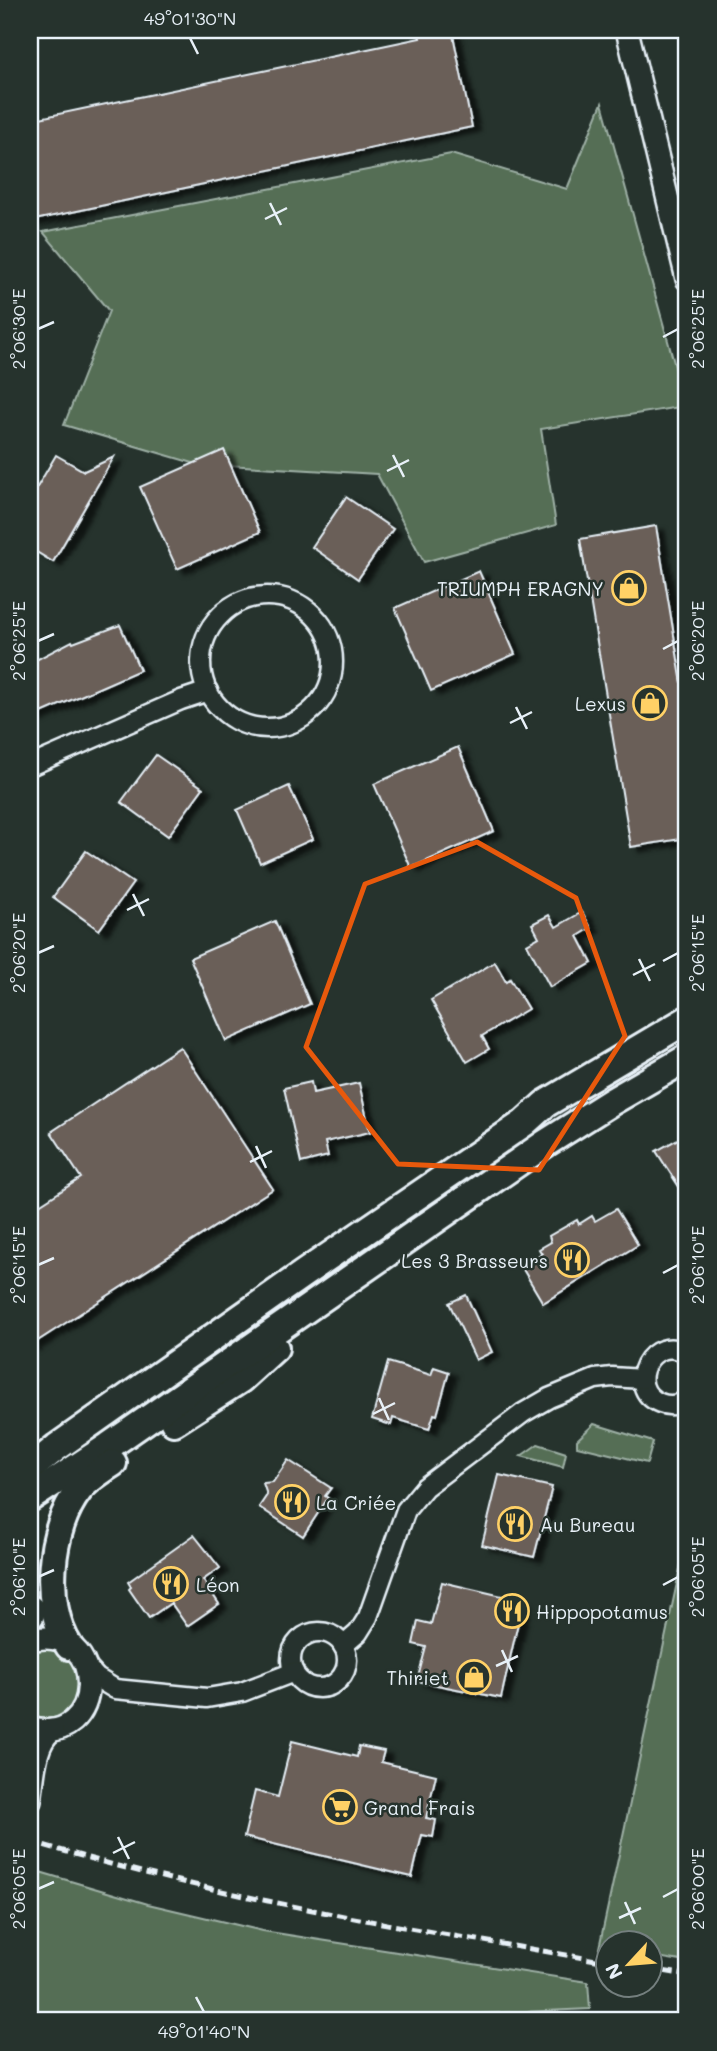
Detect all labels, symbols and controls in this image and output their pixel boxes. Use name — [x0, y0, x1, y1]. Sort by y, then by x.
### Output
text: 49°01'30"N — [144, 6, 236, 30]
text: 2°06'30"E — [6, 288, 30, 370]
text: 2°06'25"E — [685, 289, 709, 369]
shop icon: TRIUMPH ERAGNY — [610, 569, 648, 607]
place label: TRIUMPH ERAGNY — [437, 576, 604, 601]
text: 2°06'25"E — [6, 601, 30, 681]
text: 2°06'20"E — [685, 601, 709, 681]
shop icon: Lexus — [631, 684, 669, 722]
place label: Lexus — [575, 691, 626, 716]
text: 2°06'20"E — [6, 913, 30, 993]
text: 2°06'15"E — [685, 914, 709, 992]
text: 2°06'15"E — [6, 1226, 30, 1304]
text: 2°06'10"E — [685, 1226, 709, 1304]
restaurant icon: Les 3 Brasseurs — [553, 1241, 591, 1279]
place label: Les 3 Brasseurs — [401, 1248, 548, 1273]
restaurant icon: La Criée — [273, 1483, 311, 1521]
place label: La Criée — [316, 1490, 396, 1515]
restaurant icon: Au Bureau — [496, 1505, 534, 1543]
place label: Au Bureau — [540, 1512, 635, 1537]
text: 2°06'05"E — [685, 1536, 709, 1618]
text: 2°06'10"E — [6, 1538, 30, 1616]
restaurant icon: Léon — [152, 1565, 190, 1603]
place label: Léon — [196, 1572, 240, 1597]
restaurant icon: Hippopotamus — [493, 1592, 531, 1630]
place label: Hippopotamus — [536, 1599, 668, 1624]
shop icon: Thiriet — [455, 1658, 493, 1696]
place label: Thiriet — [386, 1665, 449, 1690]
supermarket icon: Grand Frais — [321, 1788, 359, 1826]
place label: Grand Frais — [364, 1795, 475, 1820]
text: 2°06'05"E — [6, 1848, 30, 1930]
text: 2°06'00"E — [685, 1848, 709, 1930]
north arrow — [594, 1928, 664, 1998]
text: N — [599, 1960, 628, 1984]
text: 49°01'40"N — [158, 2019, 250, 2043]

